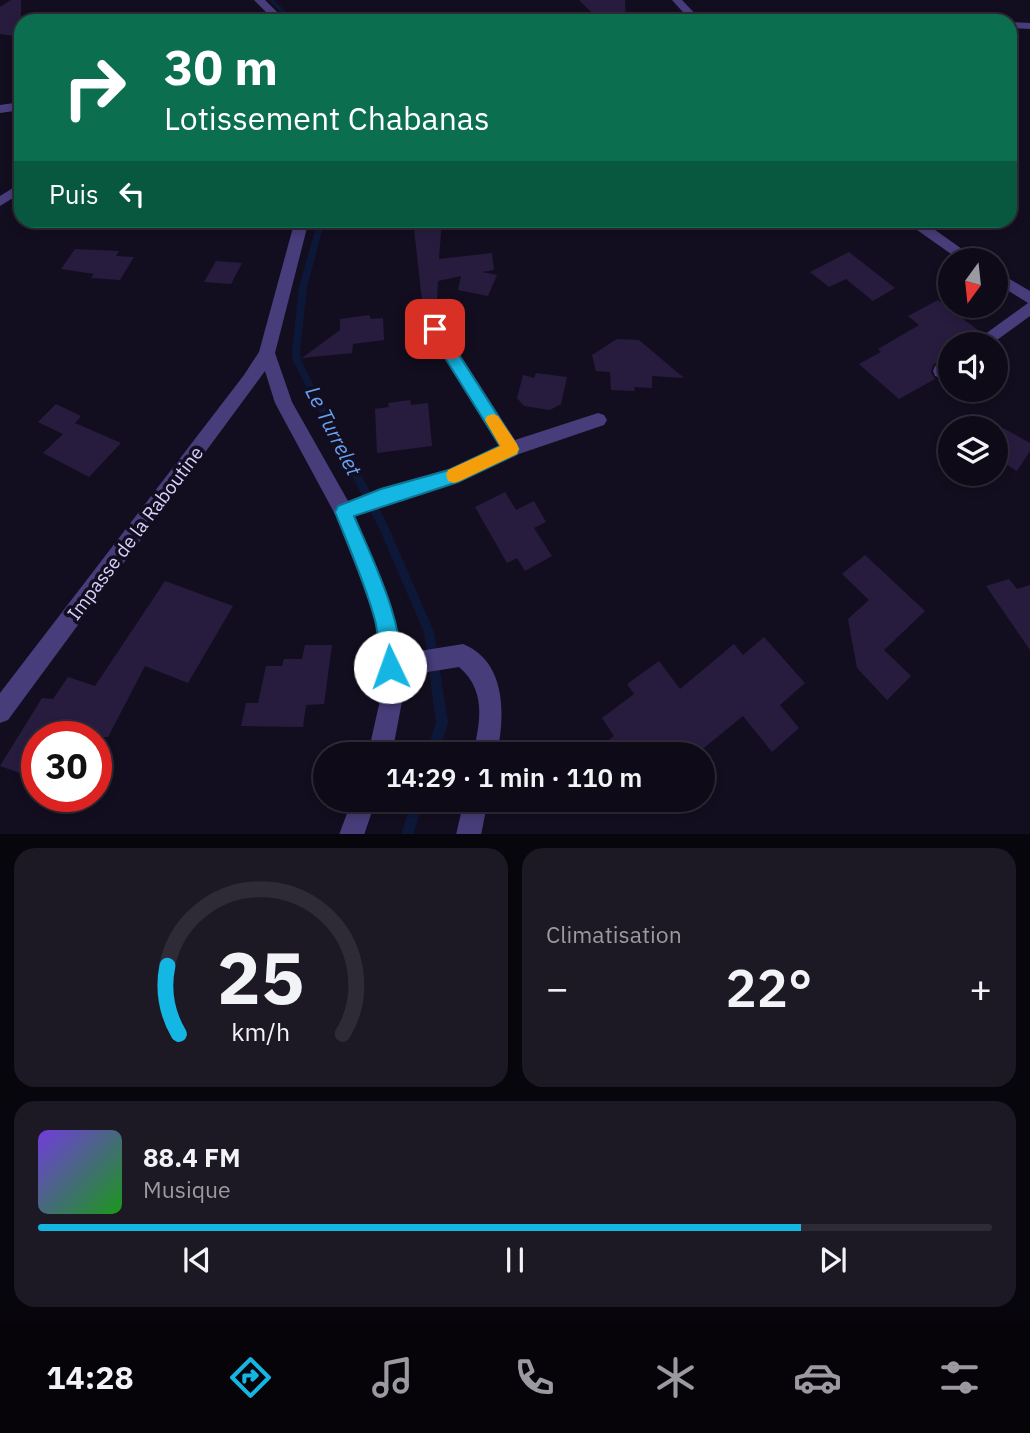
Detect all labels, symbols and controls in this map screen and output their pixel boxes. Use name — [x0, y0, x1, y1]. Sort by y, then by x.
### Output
text: 30 m — [164, 35, 278, 98]
icon: right — [49, 42, 140, 133]
text: Lotissement Chabanas — [164, 97, 490, 139]
icon: left — [113, 175, 151, 213]
text: Puis — [49, 177, 99, 211]
north arrow — [938, 248, 1008, 318]
map controls — [938, 248, 1008, 486]
pin — [405, 299, 465, 359]
icon: arrive — [416, 310, 454, 348]
button: sound — [938, 332, 1008, 402]
water label: Le Turrelet — [299, 381, 369, 481]
button: layers — [938, 416, 1008, 486]
street label: Impasse de la Raboutine — [62, 441, 208, 625]
position arrow — [353, 630, 427, 704]
speed limit sign: 30 — [21, 721, 112, 812]
text: 14:29 · 1 min · 110 m — [386, 760, 642, 794]
text: Climatisation — [546, 919, 682, 949]
text: 25 — [217, 929, 305, 1024]
text: 22° — [726, 954, 812, 1021]
text: − — [546, 963, 569, 1012]
text: + — [969, 963, 992, 1012]
text: km/h — [232, 1014, 290, 1047]
text: 88.4 FM — [143, 1140, 241, 1174]
text: Musique — [143, 1174, 231, 1204]
icon: previous — [178, 1241, 216, 1279]
icon: pause — [496, 1241, 534, 1279]
icon: next — [814, 1241, 852, 1279]
icon: directions — [226, 1353, 275, 1402]
icon: music — [368, 1353, 417, 1402]
icon: phone — [510, 1353, 559, 1402]
icon: climate — [651, 1353, 700, 1402]
icon: car — [793, 1353, 842, 1402]
icon: filters — [935, 1353, 984, 1402]
text: 14:28 — [46, 1356, 134, 1398]

